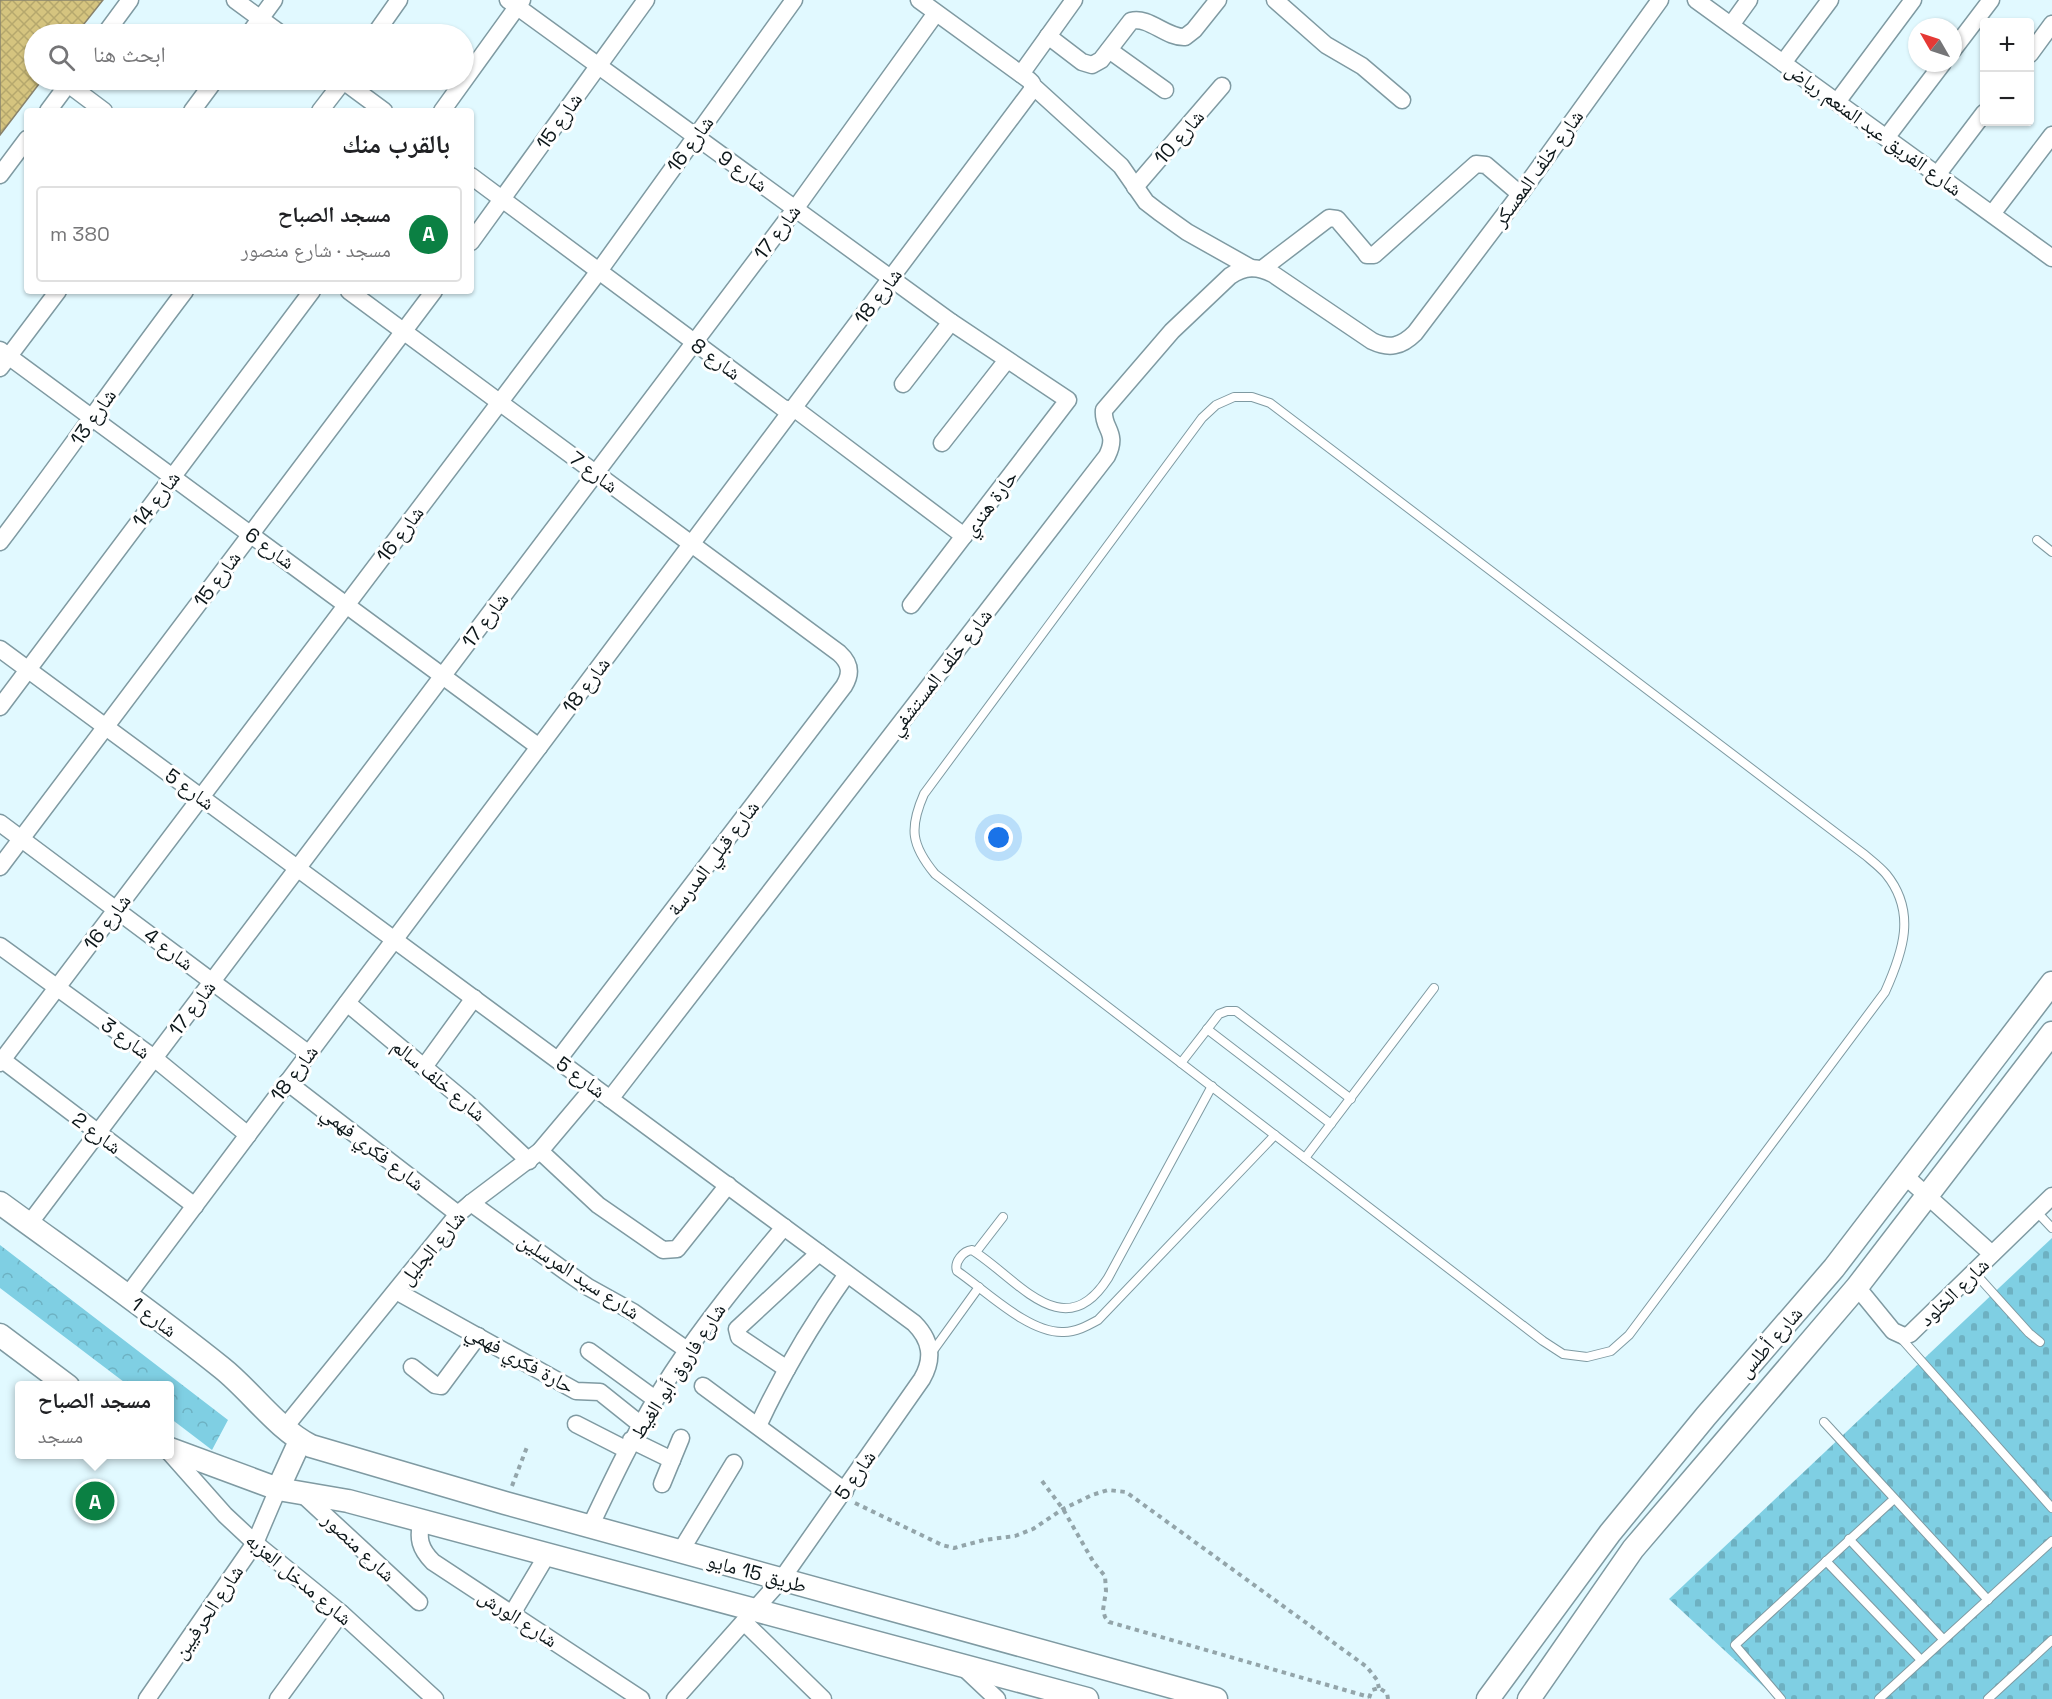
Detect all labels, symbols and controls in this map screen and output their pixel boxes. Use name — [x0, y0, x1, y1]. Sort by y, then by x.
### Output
north arrow — [1908, 18, 1962, 72]
map controls — [1980, 18, 2034, 126]
button: + — [1980, 18, 2034, 72]
search box — [24, 24, 474, 90]
text: ابحث هنا — [93, 40, 166, 68]
icon: search — [45, 41, 78, 74]
street label: شارع الفريق عبد المنعم رياض — [1780, 56, 1967, 203]
button: − — [1980, 72, 2034, 126]
street label: شارع 15 — [530, 88, 588, 154]
street label: شارع 10 — [1148, 104, 1210, 170]
street label: شارع خلف المعسكر — [1486, 104, 1589, 232]
street label: شارع 16 — [661, 111, 719, 177]
text: بالقرب منك — [342, 127, 450, 161]
street label: شارع 9 — [713, 144, 773, 198]
street label: شارع 17 — [748, 199, 806, 265]
text: مسجد الصباح — [278, 200, 391, 228]
text: 380 m — [50, 221, 110, 247]
text: A — [422, 221, 435, 247]
text: مسجد · شارع منصور — [241, 237, 391, 263]
street label: شارع 18 — [848, 263, 908, 329]
street label: شارع 8 — [686, 332, 746, 386]
street label: شارع 13 — [64, 383, 122, 451]
street label: شارع 7 — [564, 445, 624, 499]
street label: حارة هندي — [957, 464, 1026, 543]
street label: شارع 14 — [126, 466, 186, 532]
street label: شارع 16 — [370, 501, 430, 567]
street label: شارع 6 — [240, 521, 300, 575]
street label: شارع 15 — [188, 546, 246, 612]
street label: شارع 17 — [456, 587, 514, 653]
street label: شارع خلف المستشفي — [882, 603, 1000, 743]
street label: شارع 18 — [556, 652, 616, 718]
street label: شارع 5 — [160, 762, 220, 816]
street label: شارع قبلي المدرسة — [661, 795, 767, 923]
your location — [984, 823, 1013, 852]
street label: شارع 16 — [77, 889, 137, 955]
street label: شارع 4 — [139, 922, 199, 976]
street label: شارع 17 — [163, 975, 221, 1041]
street label: شارع 3 — [96, 1011, 156, 1065]
street label: شارع خلف سالم — [386, 1033, 492, 1128]
street label: شارع 18 — [264, 1040, 324, 1106]
street label: شارع 5 — [551, 1050, 611, 1104]
street label: شارع فكري فهمي — [314, 1099, 430, 1199]
street label: شارع 2 — [67, 1106, 127, 1160]
street label: شارع الجليل — [393, 1205, 471, 1291]
street label: شارع سيد المرسلين — [513, 1227, 645, 1325]
street label: شارع الخلود — [1913, 1252, 1995, 1332]
street label: شارع 1 — [126, 1291, 182, 1343]
street label: شارع فاروق أبو الغيط — [624, 1298, 732, 1444]
street label: شارع أطلس — [1732, 1301, 1808, 1383]
street label: حارة فكري فهمي — [460, 1319, 579, 1402]
popup — [15, 1381, 174, 1459]
text: مسجد الصباح — [38, 1386, 151, 1414]
text: مسجد — [38, 1423, 83, 1449]
street label: شارع 5 — [829, 1445, 881, 1505]
pin: A — [76, 1478, 115, 1524]
street label: شارع منصور — [316, 1506, 401, 1587]
street label: شارع مدخل العزبه — [240, 1527, 358, 1631]
street label: طريق 15 مايو — [704, 1547, 810, 1599]
street label: شارع الحرفيين — [167, 1560, 249, 1664]
street label: شارع الورش — [473, 1583, 563, 1653]

